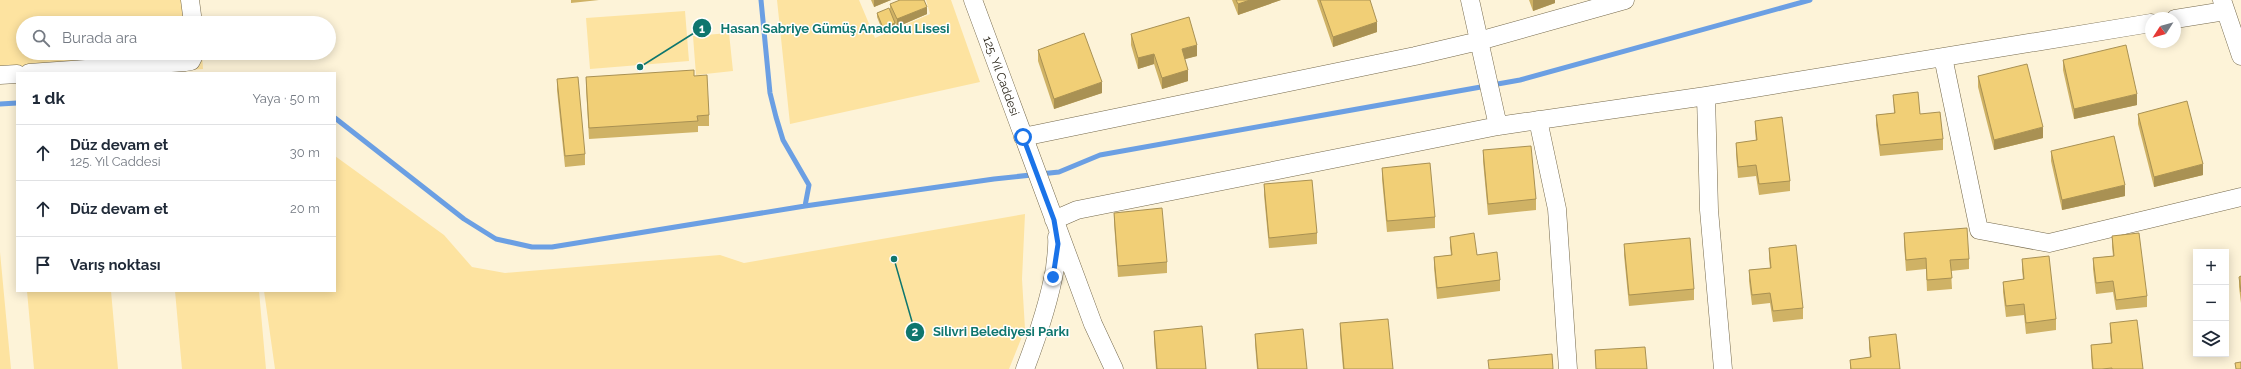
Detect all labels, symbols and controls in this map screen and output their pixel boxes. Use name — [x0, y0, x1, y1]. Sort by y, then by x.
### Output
north arrow — [2145, 12, 2181, 48]
search box — [16, 16, 336, 60]
callout: Hasan Sabriye Gümüş Anadolu Lisesi — [692, 16, 958, 41]
text: Hasan Sabriye Gümüş Anadolu Lisesi — [721, 21, 949, 36]
text: 1 — [699, 22, 705, 36]
icon: search — [30, 27, 52, 49]
text: Burada ara — [62, 29, 137, 47]
street label: 125. Yıl Caddesi — [980, 34, 1022, 118]
text: 1 dk — [32, 88, 65, 108]
text: Yaya · 50 m — [252, 91, 320, 106]
route start — [1014, 128, 1032, 146]
text: Düz devam et — [70, 136, 168, 154]
icon: ahead — [32, 142, 54, 164]
text: 30 m — [290, 145, 320, 160]
text: 125. Yıl Caddesi — [70, 154, 161, 169]
icon: ahead — [32, 198, 54, 220]
text: Düz devam et — [70, 200, 168, 218]
text: 20 m — [290, 201, 320, 216]
map controls — [2193, 249, 2229, 357]
button: + — [2193, 249, 2229, 285]
icon: arrive — [32, 254, 54, 276]
text: Varış noktası — [70, 256, 161, 274]
route end — [1044, 268, 1062, 286]
button: − — [2193, 285, 2229, 321]
callout: Silivri Belediyesi Parkı — [905, 319, 1077, 344]
button: layers — [2193, 321, 2229, 357]
text: Silivri Belediyesi Parkı — [933, 324, 1069, 339]
text: 2 — [912, 325, 919, 339]

